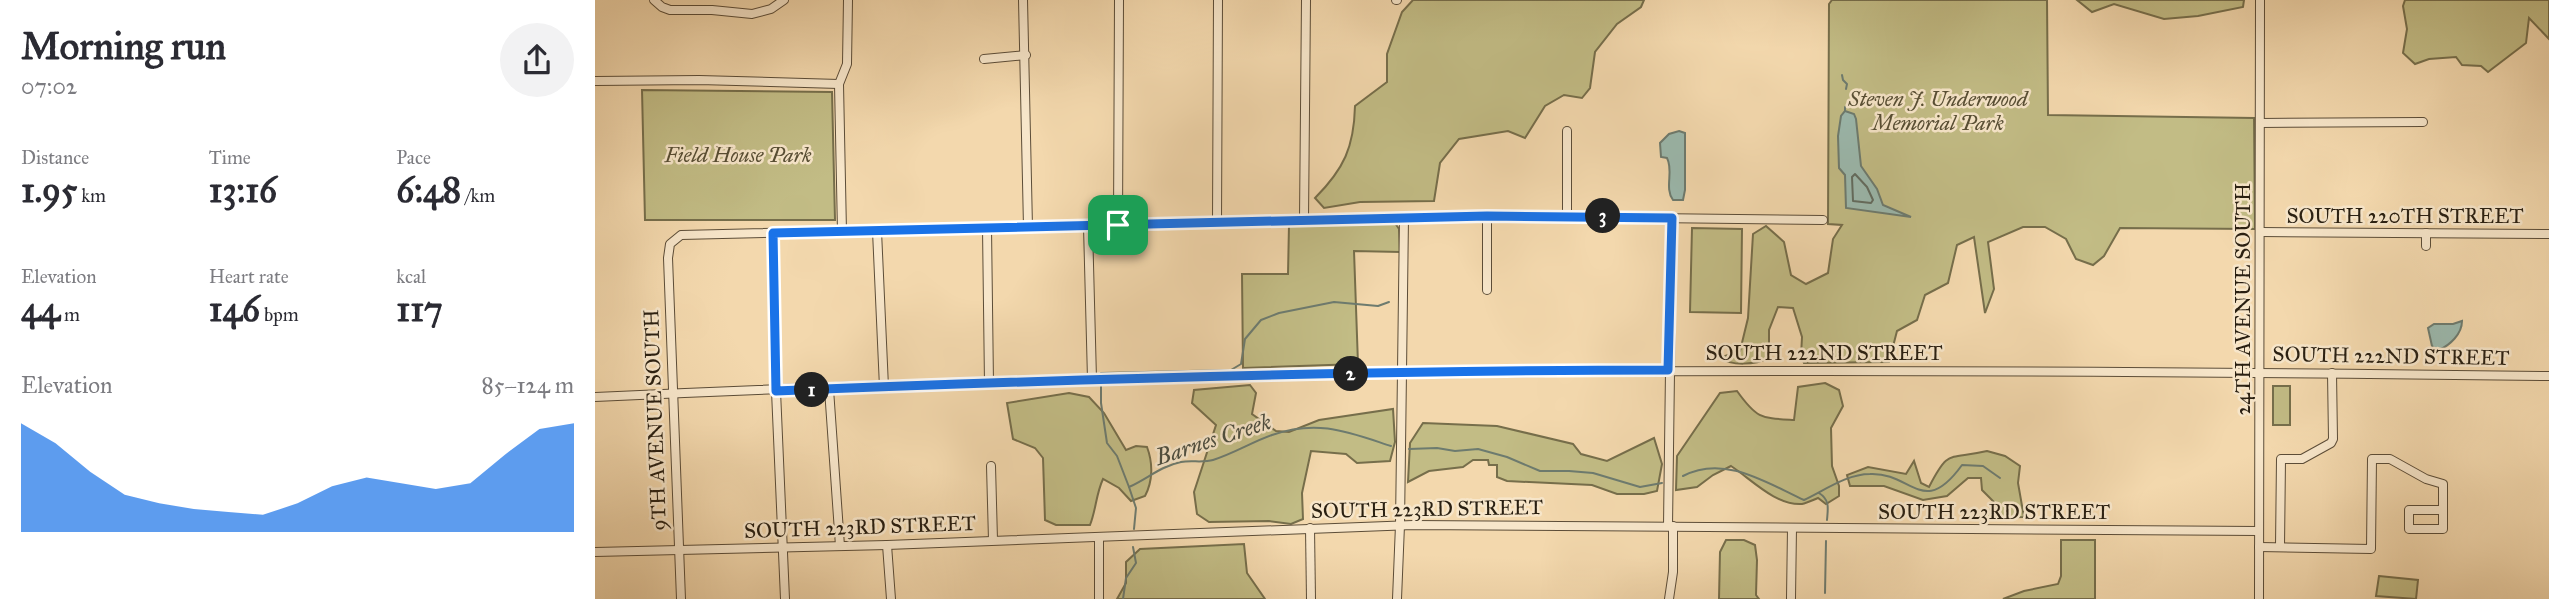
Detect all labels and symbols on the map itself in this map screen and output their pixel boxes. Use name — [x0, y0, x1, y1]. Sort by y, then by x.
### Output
park label: Steven J. Underwood Memorial Park — [1847, 86, 2030, 136]
park label: Field House Park — [663, 142, 812, 168]
street label: 24TH AVENUE SOUTH — [2230, 183, 2256, 415]
pin — [1088, 195, 1148, 255]
pin: 3 — [1585, 198, 1621, 234]
street label: SOUTH 220TH STREET — [2286, 203, 2524, 229]
street label: 9TH AVENUE SOUTH — [638, 309, 672, 531]
street label: SOUTH 222ND STREET — [1705, 340, 1943, 366]
street label: SOUTH 222ND STREET — [2272, 341, 2510, 371]
pin: 2 — [1333, 356, 1369, 392]
pin: 1 — [795, 372, 829, 408]
water label: Barnes Creek — [1151, 407, 1275, 471]
street label: SOUTH 223RD STREET — [1311, 494, 1543, 524]
street label: SOUTH 223RD STREET — [1878, 499, 2110, 525]
street label: SOUTH 223RD STREET — [744, 510, 976, 544]

